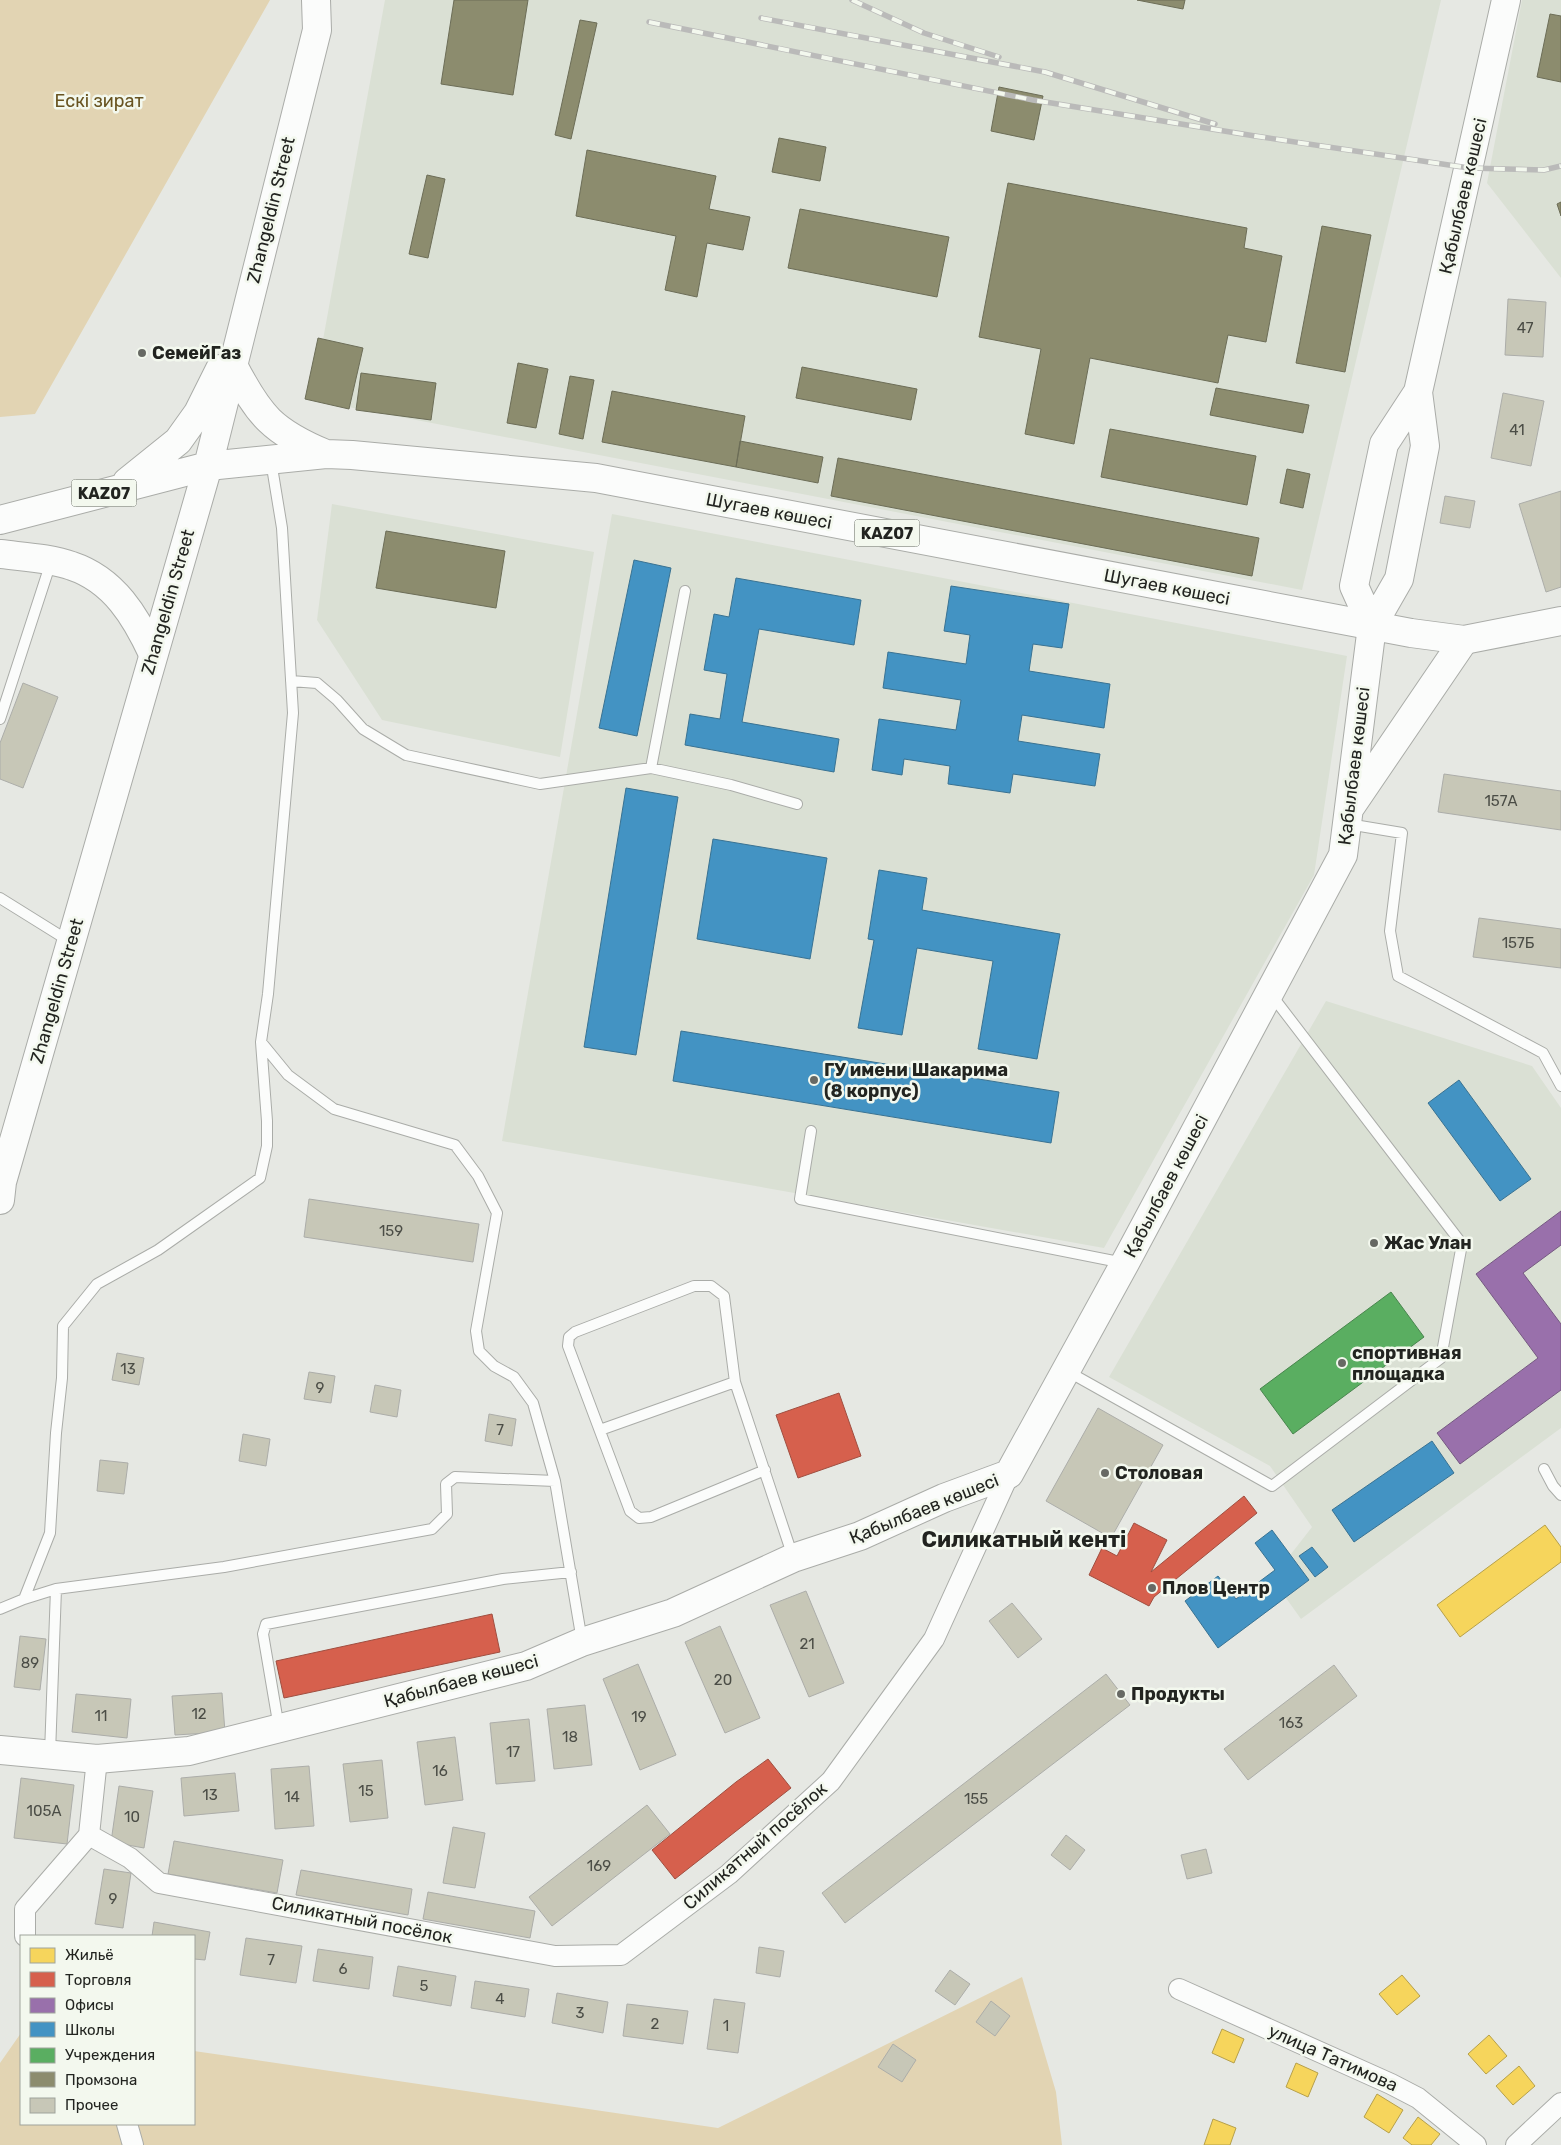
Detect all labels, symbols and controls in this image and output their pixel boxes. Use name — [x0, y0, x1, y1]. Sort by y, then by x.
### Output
park label: Ескі зират — [54, 90, 144, 112]
street label: Қабылбаев көшесі — [1434, 116, 1492, 276]
street label: Zhangeldin Street — [242, 134, 300, 286]
house number: 47 — [1517, 319, 1534, 337]
place label: СемейГаз — [152, 342, 241, 364]
marker: СемейГаз — [136, 347, 148, 359]
house number: 41 — [1509, 421, 1525, 439]
road number: KAZ07 — [72, 479, 136, 506]
street label: Шугаев көшесі — [704, 488, 834, 534]
road number: KAZ07 — [854, 520, 920, 546]
street label: Zhangeldin Street — [137, 527, 199, 677]
street label: Шугаев көшесі — [1102, 564, 1232, 610]
street label: Қабылбаев көшесі — [1333, 686, 1375, 846]
house number: 157А — [1484, 792, 1518, 810]
street label: Zhangeldin Street — [26, 916, 88, 1066]
house number: 157Б — [1502, 934, 1535, 952]
place label: ГУ имени Шакарима (8 корпус) — [824, 1059, 1008, 1102]
marker: ГУ имени Шакарима (8 корпус) — [808, 1074, 820, 1086]
street label: Қабылбаев көшесі — [1119, 1111, 1213, 1261]
house number: 159 — [379, 1222, 403, 1240]
place label: Жас Улан — [1384, 1232, 1472, 1254]
marker: Жас Улан — [1368, 1237, 1380, 1249]
place label: спортивная площадка — [1352, 1342, 1462, 1385]
marker: спортивная площадка — [1336, 1357, 1348, 1369]
house number: 13 — [120, 1360, 136, 1378]
house number: 9 — [316, 1379, 325, 1397]
house number: 7 — [496, 1421, 504, 1439]
place label: Столовая — [1115, 1462, 1203, 1484]
marker: Столовая — [1099, 1467, 1111, 1479]
street label: Қабылбаев көшесі — [846, 1469, 1002, 1549]
district label: Силикатный кенті — [922, 1526, 1126, 1553]
place label: Плов Центр — [1162, 1577, 1270, 1599]
marker: Плов Центр — [1146, 1582, 1158, 1594]
house number: 21 — [799, 1635, 815, 1653]
street label: Қабылбаев көшесі — [381, 1650, 541, 1712]
house number: 89 — [21, 1654, 39, 1672]
house number: 20 — [714, 1671, 732, 1689]
place label: Продукты — [1131, 1683, 1225, 1705]
marker: Продукты — [1115, 1688, 1127, 1700]
house number: 12 — [191, 1705, 207, 1723]
house number: 11 — [95, 1707, 107, 1725]
house number: 19 — [631, 1708, 647, 1726]
house number: 163 — [1279, 1714, 1303, 1732]
house number: 18 — [562, 1728, 578, 1746]
house number: 17 — [506, 1743, 520, 1761]
house number: 16 — [432, 1762, 448, 1780]
street label: Силикатный посёлок — [679, 1777, 832, 1915]
house number: 15 — [358, 1782, 374, 1800]
house number: 13 — [202, 1786, 218, 1804]
house number: 14 — [284, 1788, 300, 1806]
house number: 155 — [964, 1790, 988, 1808]
house number: 105А — [27, 1802, 61, 1820]
house number: 10 — [124, 1808, 140, 1826]
house number: 169 — [587, 1857, 611, 1875]
house number: 9 — [109, 1890, 118, 1908]
street label: Силикатный посёлок — [270, 1892, 455, 1948]
legend — [20, 1935, 195, 2125]
text: Жильё — [65, 1946, 114, 1964]
house number: 7 — [267, 1951, 275, 1969]
house number: 6 — [338, 1960, 348, 1978]
text: Торговля — [65, 1971, 131, 1989]
house number: 5 — [420, 1977, 429, 1995]
house number: 4 — [495, 1990, 505, 2008]
text: Офисы — [65, 1996, 114, 2014]
house number: 3 — [575, 2004, 585, 2022]
house number: 2 — [651, 2015, 660, 2033]
house number: 1 — [723, 2017, 729, 2035]
street label: улица Татимова — [1265, 2020, 1401, 2096]
text: Школы — [65, 2021, 115, 2039]
text: Учреждения — [65, 2046, 155, 2064]
text: Промзона — [65, 2071, 137, 2089]
text: Прочее — [65, 2096, 118, 2114]

